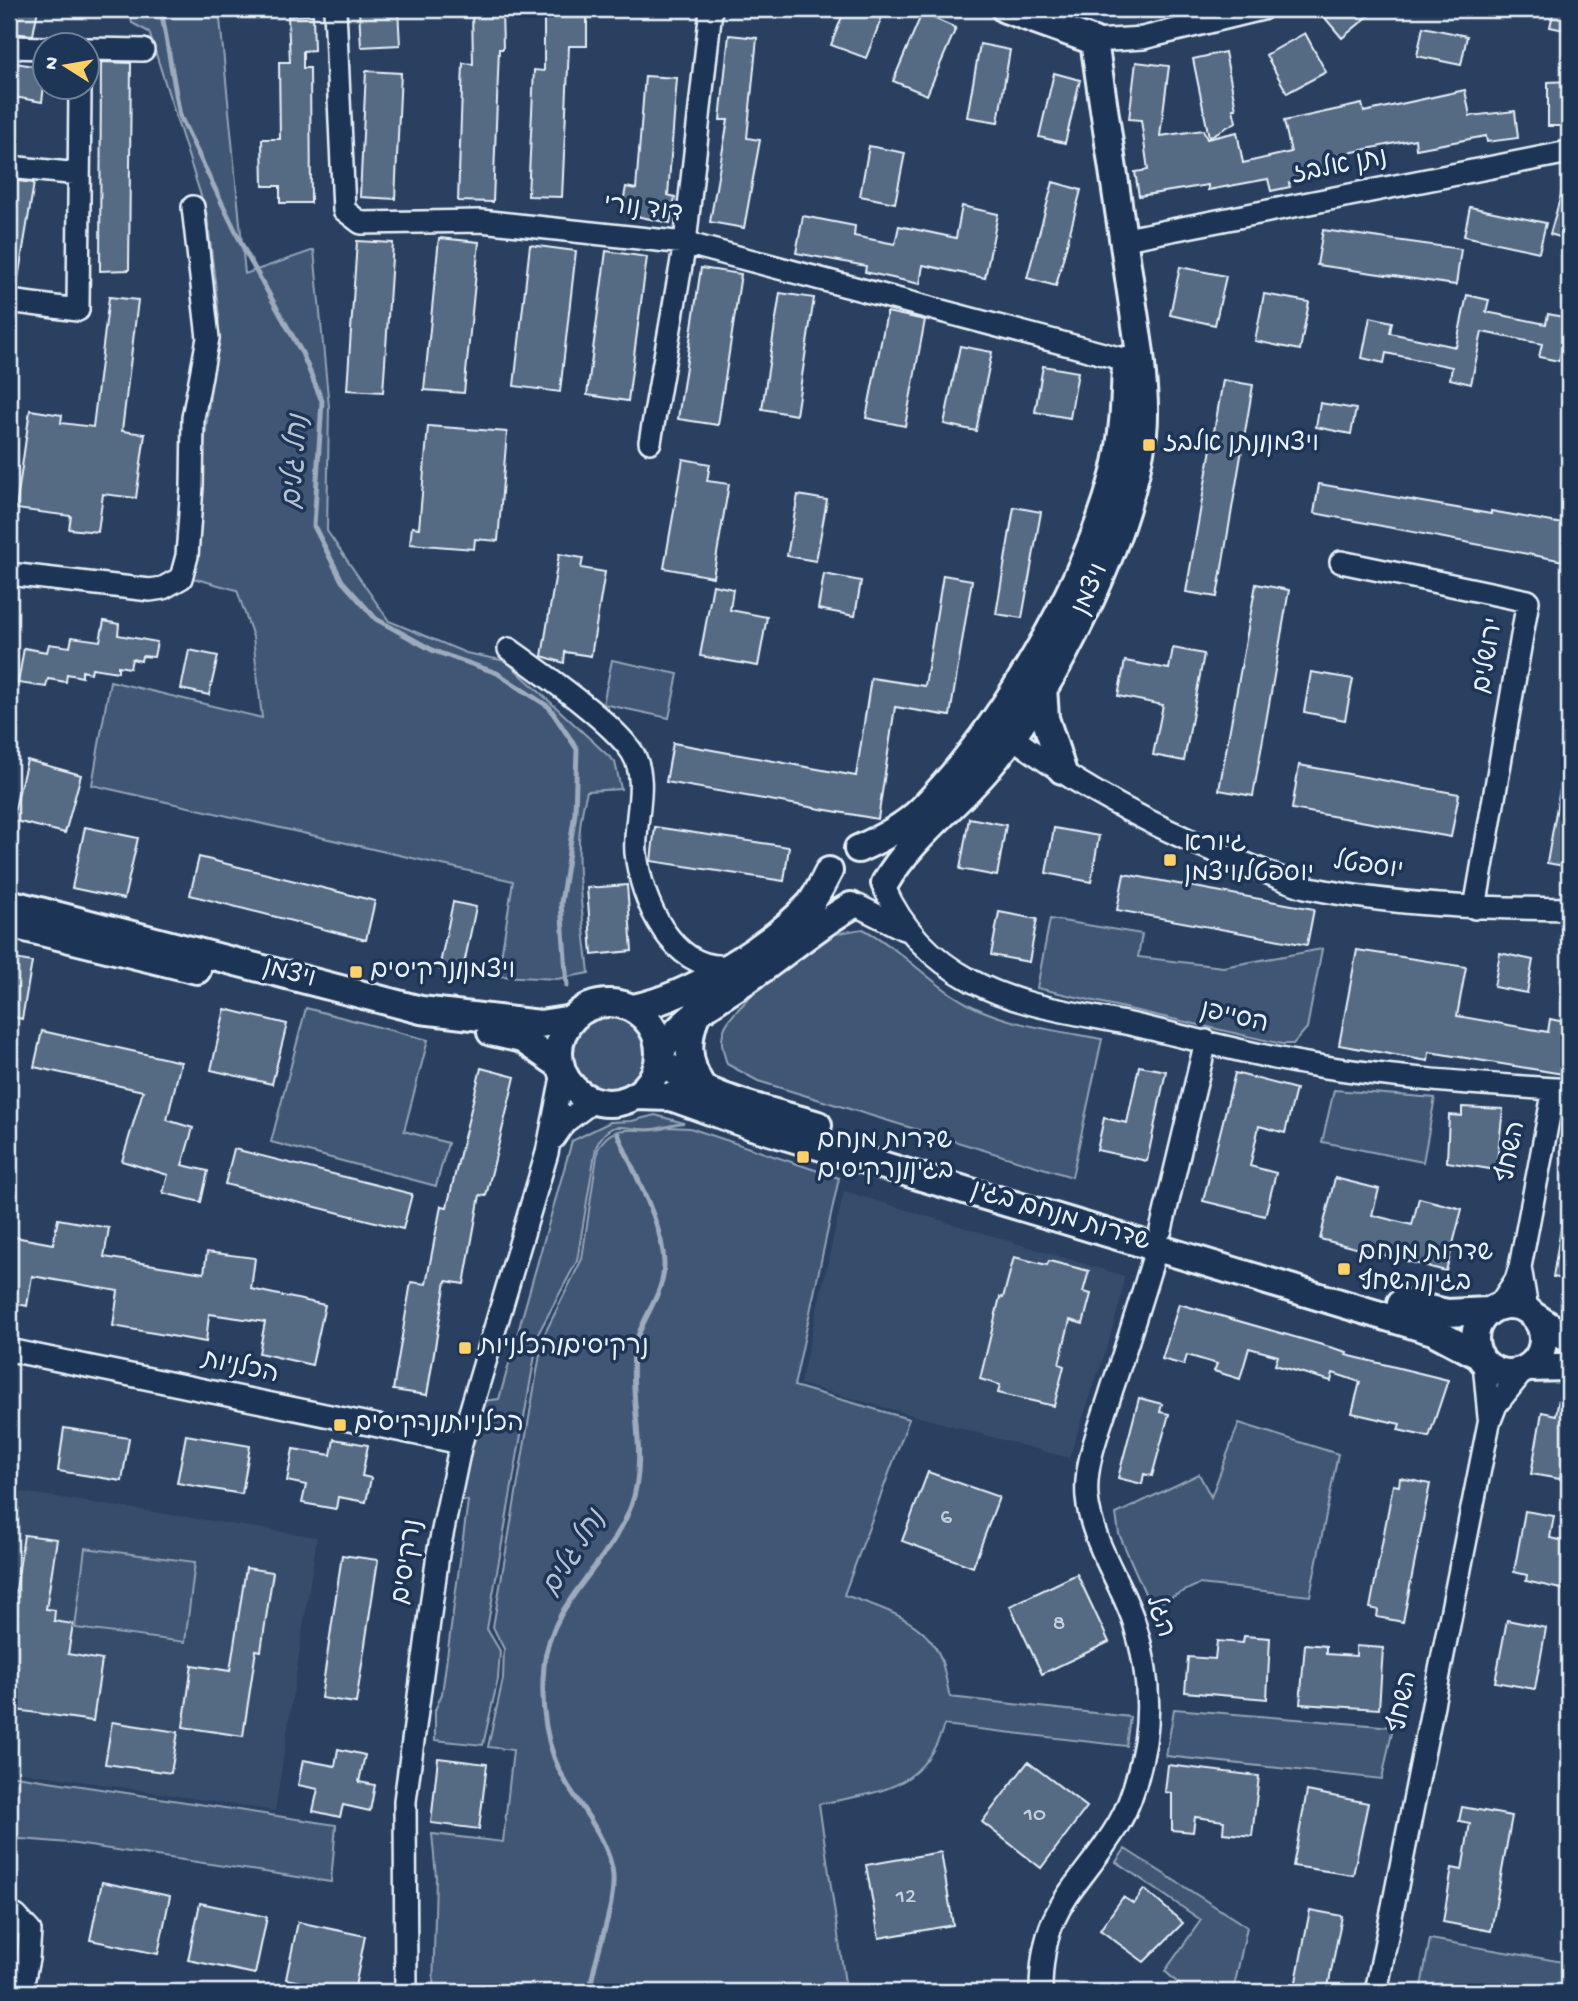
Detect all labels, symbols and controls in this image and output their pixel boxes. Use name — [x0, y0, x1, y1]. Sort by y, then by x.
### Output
north arrow — [32, 32, 102, 102]
text: N — [40, 55, 65, 72]
street label: נתן אלבז — [1289, 142, 1390, 192]
street label: דוד נורי — [602, 191, 684, 231]
water label: נחל גלים — [275, 412, 317, 510]
place label: ויצמן/נתן אלבז — [1163, 428, 1319, 461]
marker: ויצמן/נתן אלבז — [1141, 437, 1157, 453]
street label: ויצמן — [1067, 559, 1117, 621]
street label: ירושלים — [1466, 615, 1512, 696]
place label: גיורא יוספטל/ויצמן — [1184, 830, 1314, 891]
street label: יוספטל — [1331, 846, 1405, 888]
marker: גיורא יוספטל/ויצמן — [1162, 852, 1178, 868]
street label: ויצמן — [259, 953, 319, 997]
place label: ויצמן/נרקיסים — [370, 957, 515, 988]
marker: ויצמן/נרקיסים — [348, 964, 364, 980]
street label: הסייפן — [1197, 996, 1271, 1042]
street label: השחף — [1491, 1118, 1534, 1186]
place label: שדרות מנחם בגין/נרקיסים — [817, 1127, 954, 1188]
marker: שדרות מנחם בגין/נרקיסים — [795, 1149, 811, 1165]
street label: שדרות מנחם בגין — [967, 1176, 1153, 1260]
place label: שדרות מנחם בגין/השחף — [1358, 1239, 1493, 1300]
marker: שדרות מנחם בגין/השחף — [1336, 1261, 1352, 1277]
place label: נרקיסים/הכלניות — [477, 1331, 649, 1364]
marker: נרקיסים/הכלניות — [457, 1340, 473, 1356]
street label: הכלניות — [197, 1343, 282, 1392]
place label: הכלניות/נרקיסים — [354, 1408, 524, 1441]
marker: הכלניות/נרקיסים — [332, 1417, 348, 1433]
water label: נחל גלים — [534, 1503, 615, 1603]
house number: 6 — [940, 1505, 952, 1532]
street label: נרקיסים — [387, 1517, 431, 1607]
street label: הגל — [1137, 1591, 1181, 1642]
house number: 8 — [1053, 1611, 1065, 1638]
street label: השחף — [1383, 1668, 1426, 1736]
house number: 10 — [1023, 1802, 1046, 1829]
house number: 12 — [895, 1884, 916, 1911]

